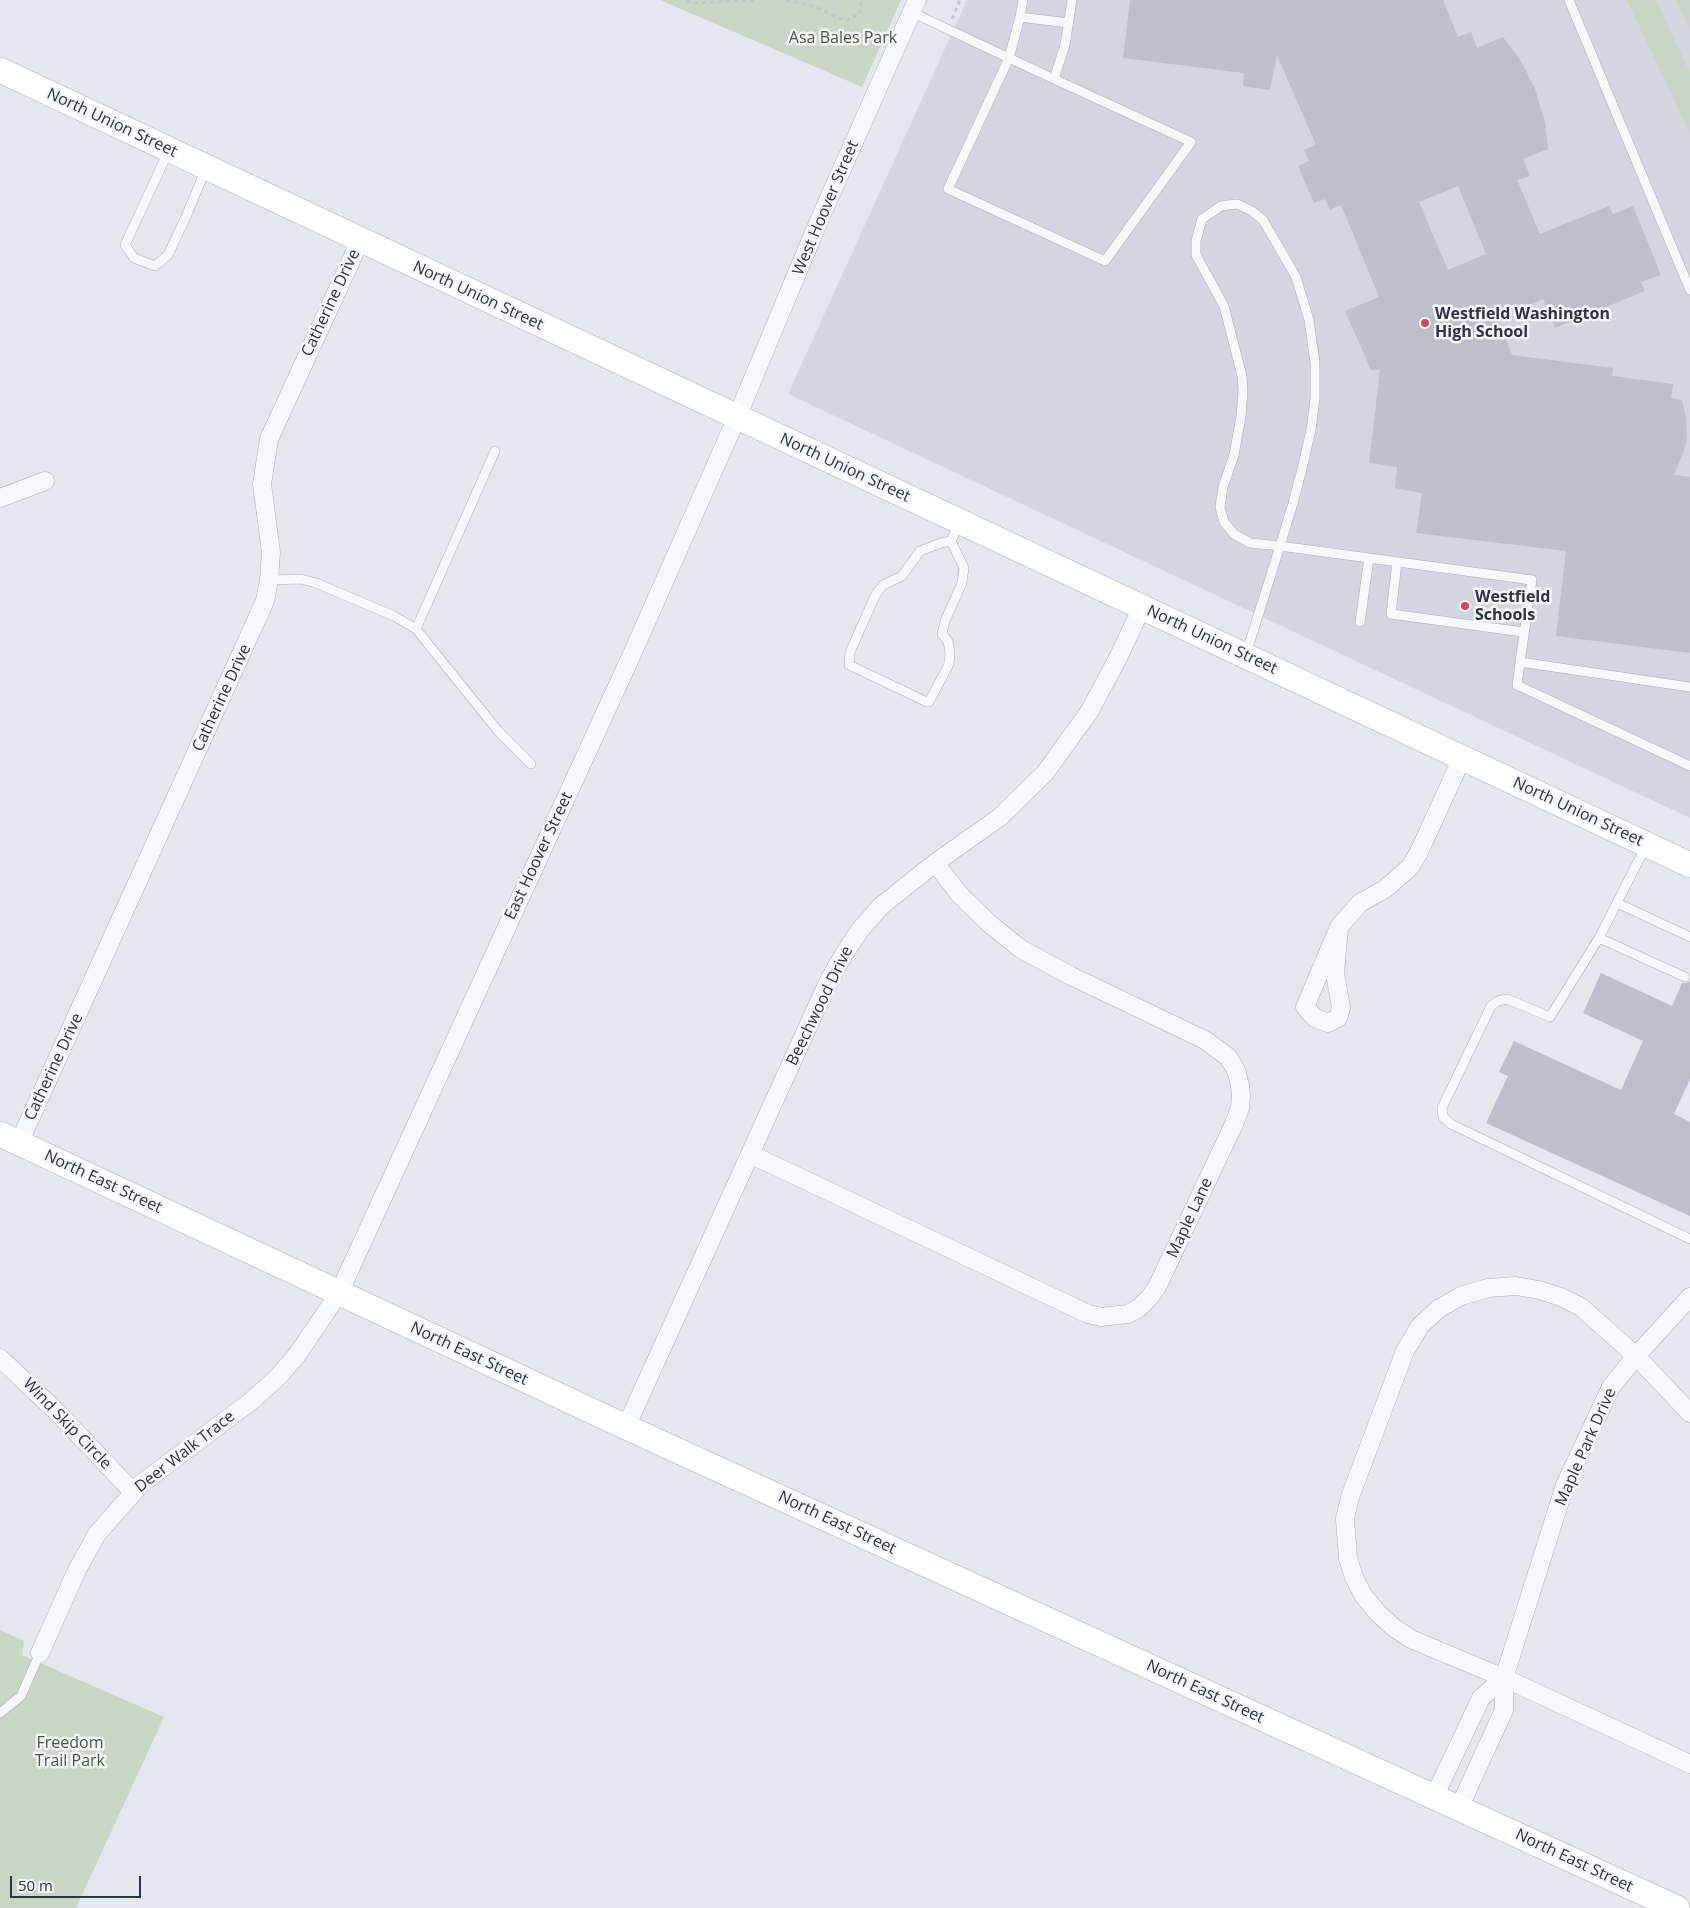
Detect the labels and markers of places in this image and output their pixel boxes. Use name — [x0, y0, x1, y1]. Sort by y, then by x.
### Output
place label: Westfield Washington High School — [1435, 304, 1610, 342]
marker: Westfield Washington High School — [1419, 317, 1431, 329]
place label: Westfield Schools — [1475, 587, 1550, 625]
marker: Westfield Schools — [1459, 600, 1471, 612]

